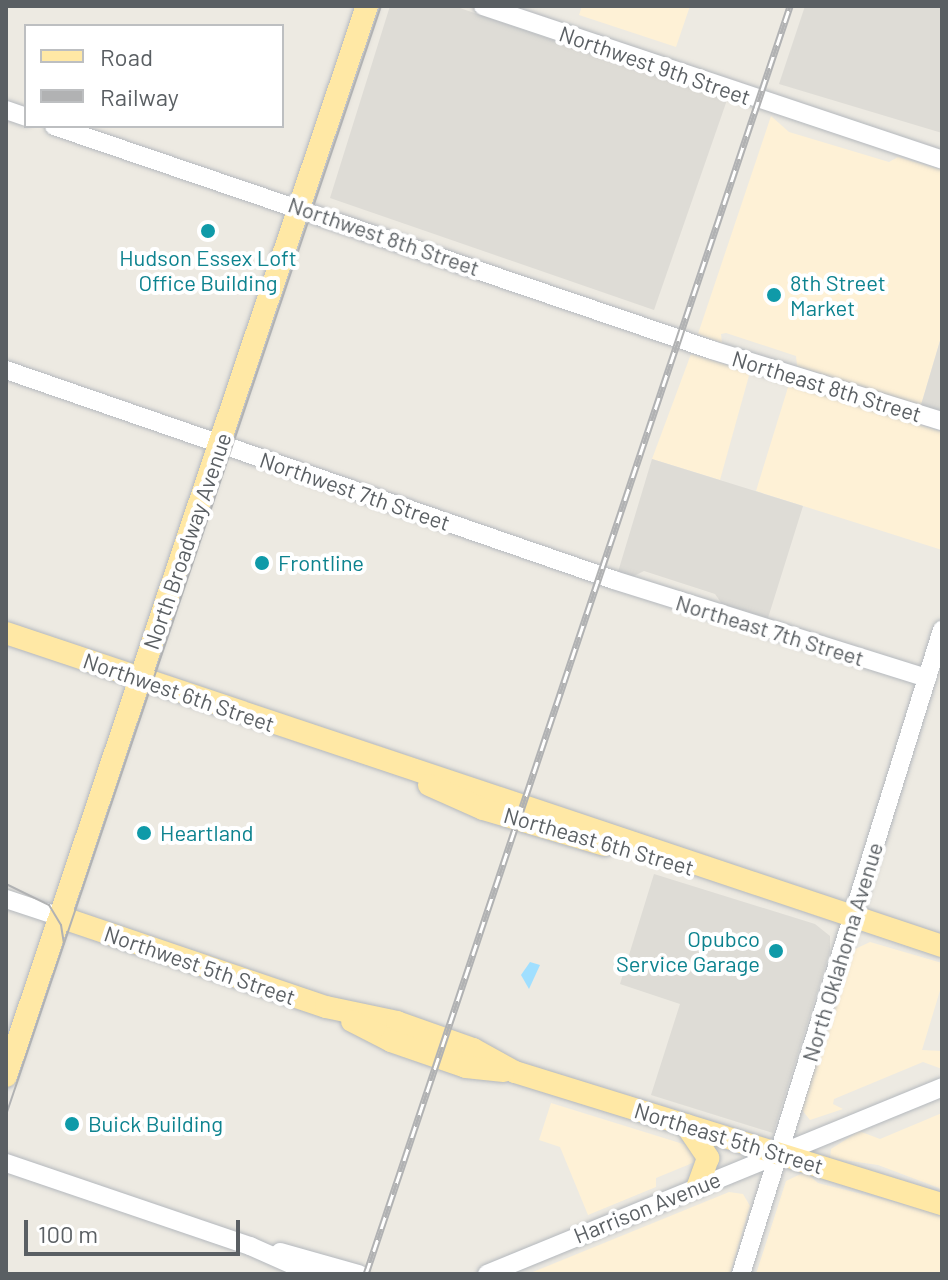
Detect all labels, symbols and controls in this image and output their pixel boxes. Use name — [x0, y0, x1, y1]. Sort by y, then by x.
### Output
street label: Northwest 9th Street — [556, 20, 754, 110]
legend — [24, 24, 284, 128]
text: Road — [100, 42, 153, 71]
text: Railway — [100, 82, 179, 111]
street label: Northwest 8th Street — [285, 191, 483, 281]
marker: Hudson Essex Loft Office Building — [199, 222, 217, 240]
place label: Hudson Essex Loft Office Building — [119, 244, 297, 296]
place label: 8th Street Market — [790, 269, 886, 320]
marker: 8th Street Market — [765, 286, 783, 304]
street label: Northeast 8th Street — [729, 345, 925, 427]
street label: North Broadway Avenue — [137, 429, 237, 653]
street label: Northwest 7th Street — [256, 446, 454, 536]
place label: Frontline — [278, 550, 364, 576]
marker: Frontline — [253, 554, 271, 572]
street label: Northeast 7th Street — [673, 589, 867, 671]
street label: Northwest 6th Street — [80, 647, 278, 737]
street label: Northeast 6th Street — [501, 801, 697, 881]
place label: Heartland — [160, 820, 254, 846]
marker: Heartland — [135, 824, 153, 842]
street label: North Oklahoma Avenue — [796, 839, 888, 1065]
street label: Northwest 5th Street — [101, 920, 299, 1010]
place label: Opubco Service Garage — [616, 925, 760, 976]
marker: Opubco Service Garage — [767, 942, 785, 960]
street label: Northeast 5th Street — [631, 1097, 827, 1179]
place label: Buick Building — [88, 1111, 223, 1137]
marker: Buick Building — [63, 1115, 81, 1133]
street label: Harrison Avenue — [570, 1166, 724, 1248]
scale bar — [28, 1204, 244, 1254]
text: 100 m — [38, 1219, 98, 1248]

